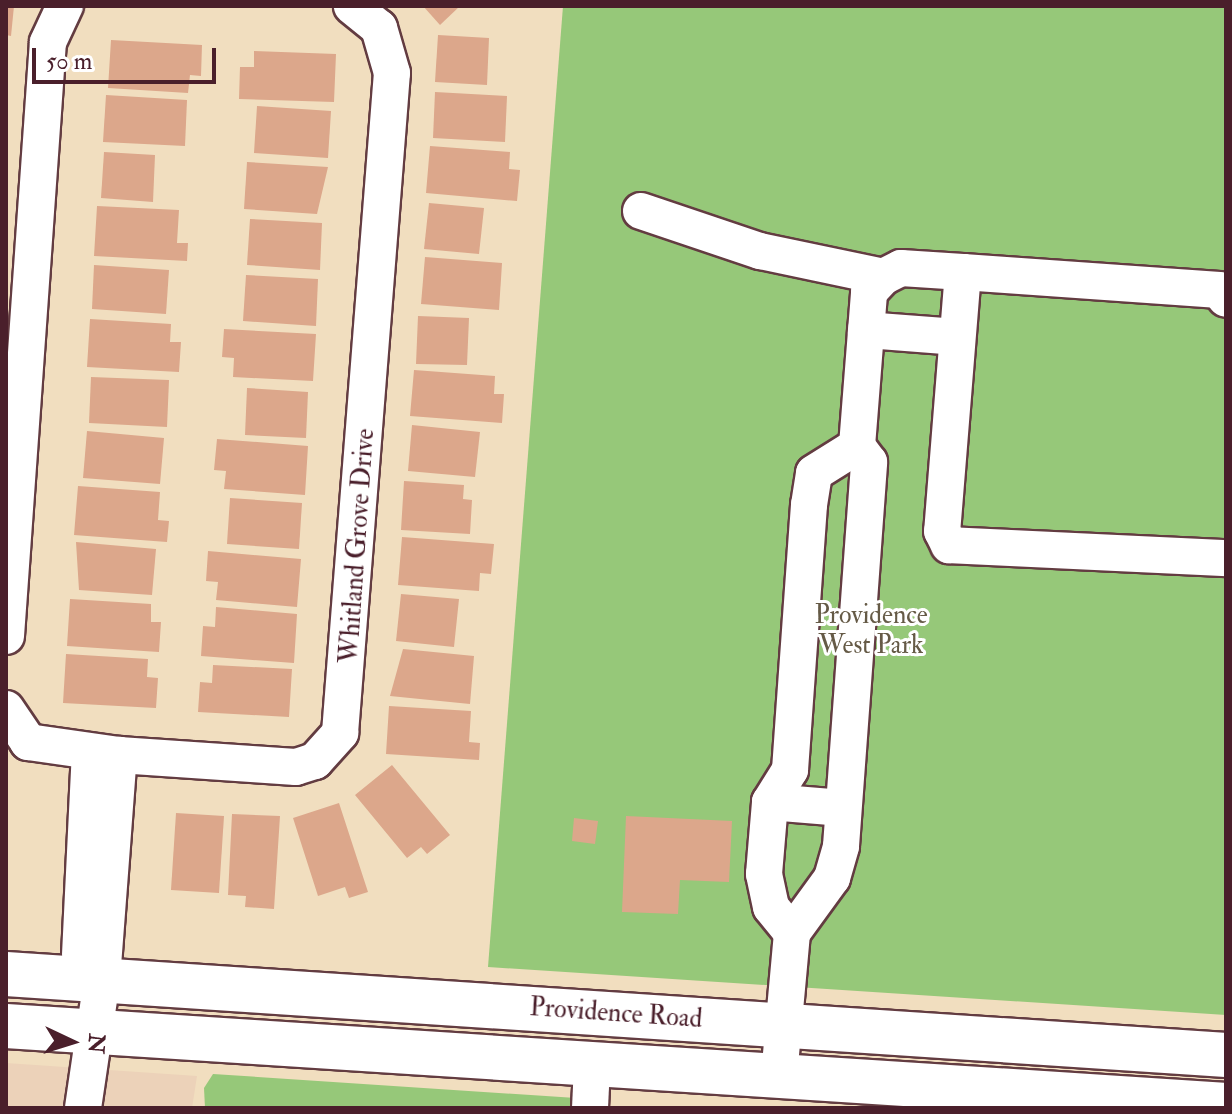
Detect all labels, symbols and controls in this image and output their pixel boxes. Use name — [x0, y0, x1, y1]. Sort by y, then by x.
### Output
scale bar — [36, 32, 220, 82]
text: 50 m — [46, 46, 92, 77]
street label: Whitland Grove Drive — [334, 428, 382, 664]
park label: Providence West Park — [814, 600, 928, 662]
street label: Providence Road — [529, 992, 703, 1036]
north arrow — [32, 1002, 112, 1082]
text: N — [81, 1033, 111, 1054]

